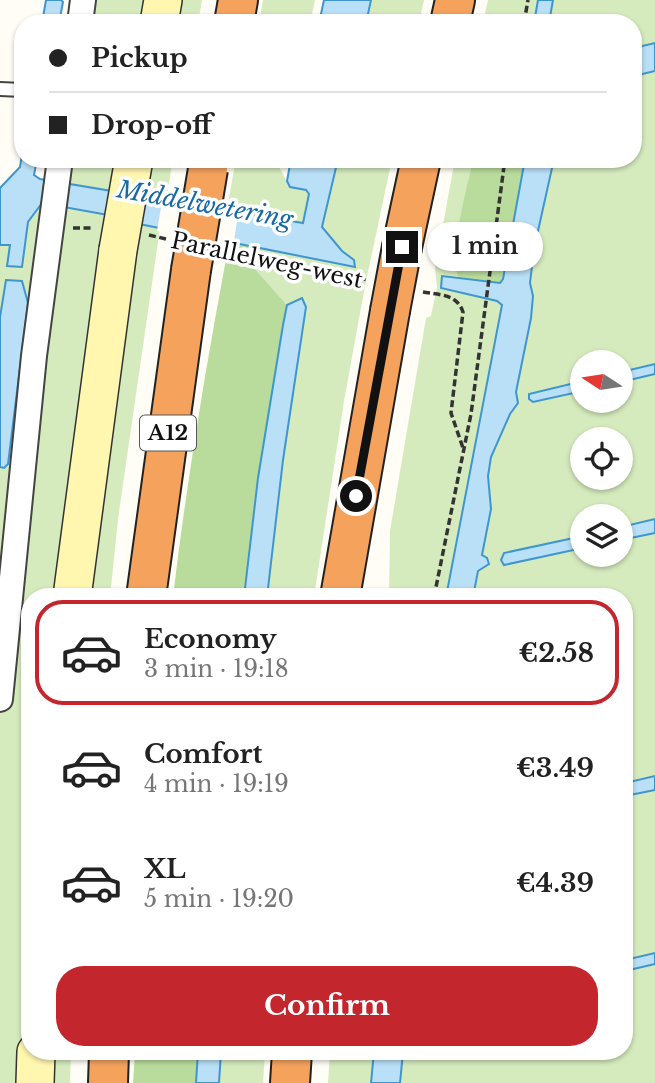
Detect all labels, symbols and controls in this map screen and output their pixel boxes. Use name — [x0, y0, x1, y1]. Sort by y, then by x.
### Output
text: Pickup — [91, 42, 188, 74]
text: Drop-off — [91, 109, 212, 141]
water label: Middelwetering — [114, 174, 297, 234]
callout: 1 min — [426, 222, 542, 272]
street label: Parallelweg-west — [169, 226, 366, 294]
route end — [386, 231, 418, 263]
text: 1 min — [452, 232, 518, 260]
north arrow — [570, 350, 634, 413]
map controls — [570, 350, 633, 567]
road number: A12 — [140, 416, 196, 450]
button: locate — [570, 427, 633, 490]
route start — [340, 480, 372, 512]
button: layers — [570, 504, 633, 567]
icon: car — [60, 621, 123, 684]
text: Economy — [144, 623, 277, 655]
text: €2.58 — [519, 637, 594, 669]
text: 3 min · 19:18 — [144, 655, 289, 683]
icon: car — [60, 736, 123, 799]
text: Comfort — [144, 738, 262, 770]
text: €3.49 — [516, 752, 594, 784]
text: 4 min · 19:19 — [144, 770, 289, 798]
icon: car — [60, 851, 123, 914]
text: XL — [144, 853, 186, 885]
text: €4.39 — [516, 867, 594, 899]
text: 5 min · 19:20 — [144, 885, 294, 913]
button: Confirm — [56, 966, 598, 1046]

